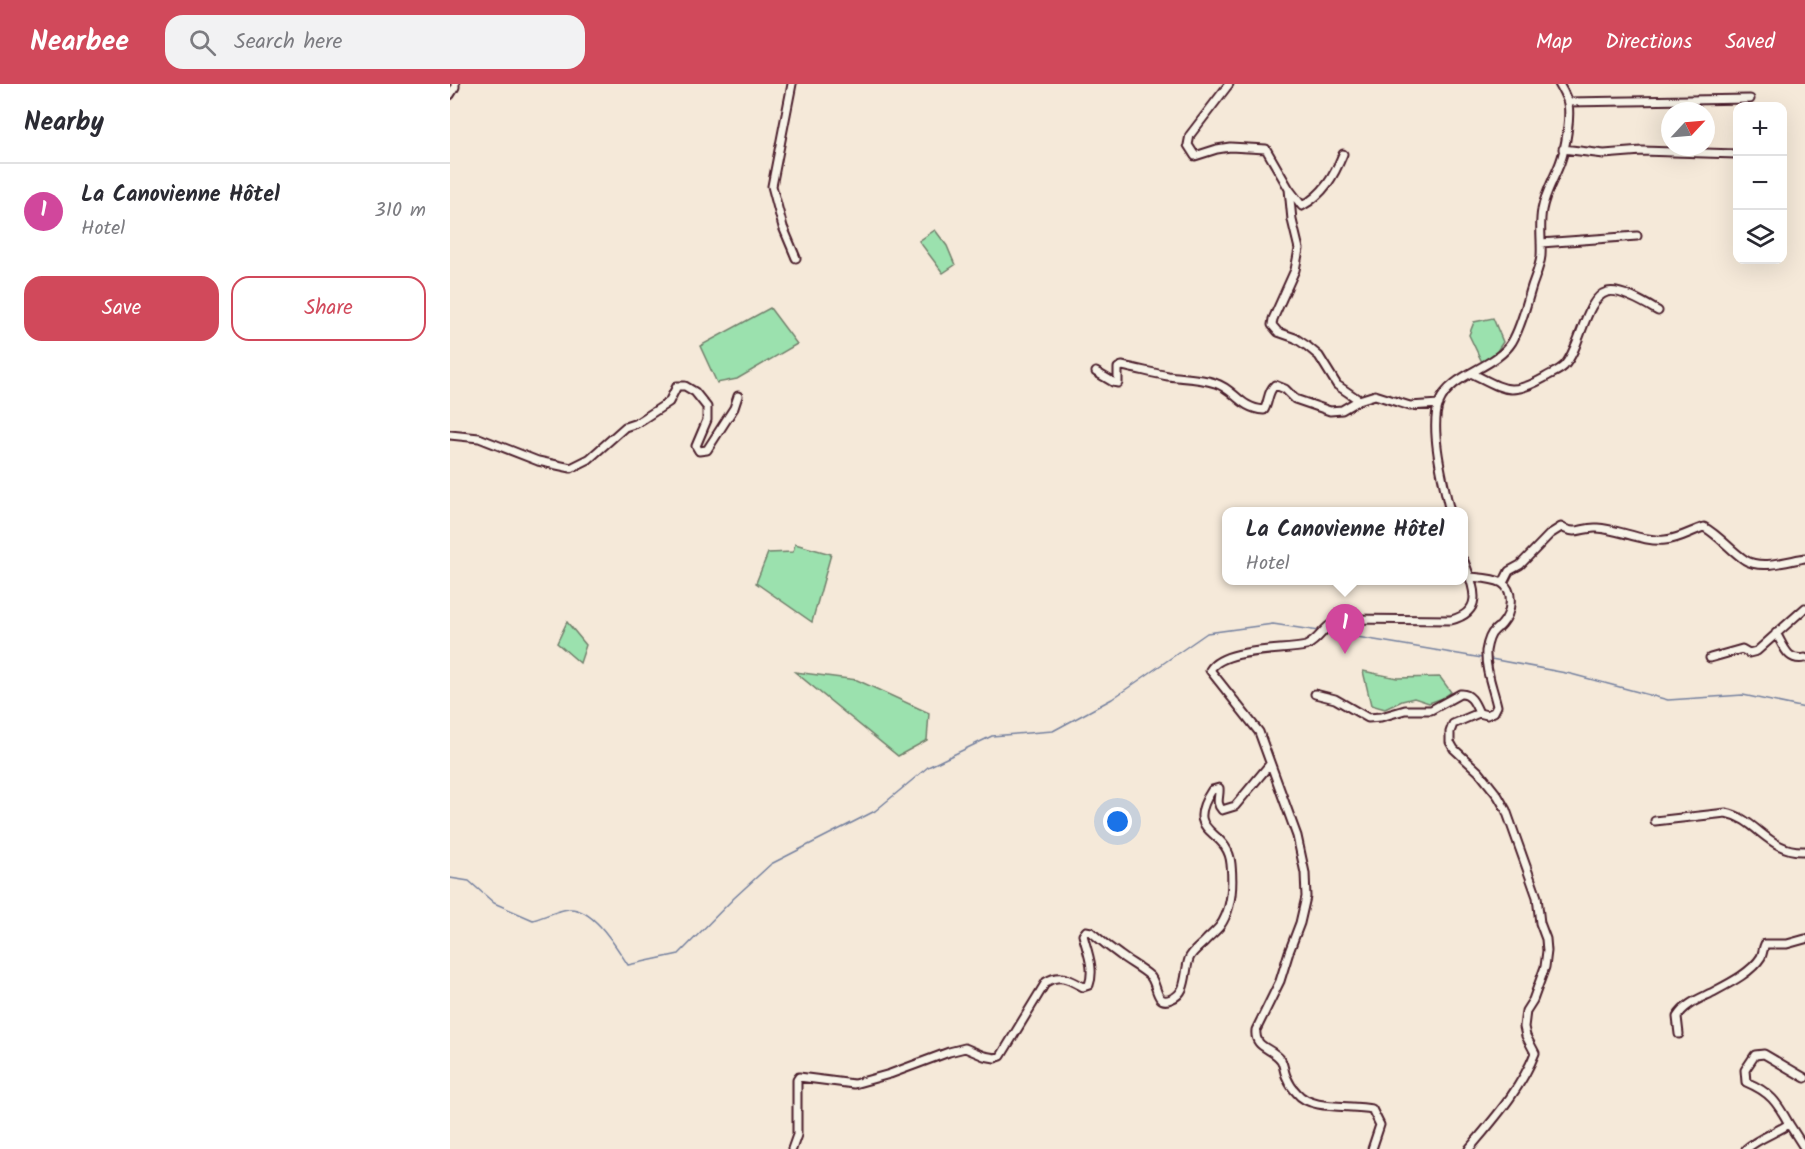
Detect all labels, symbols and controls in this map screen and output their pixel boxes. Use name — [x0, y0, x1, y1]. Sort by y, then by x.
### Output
search box — [165, 15, 585, 69]
text: Nearbee — [30, 20, 129, 65]
text: Search here — [234, 25, 342, 60]
icon: search — [186, 26, 219, 59]
text: Map — [1536, 26, 1572, 59]
text: Directions — [1605, 26, 1692, 59]
text: Saved — [1725, 26, 1775, 59]
text: Nearby — [24, 102, 104, 144]
north arrow — [1661, 102, 1715, 156]
map controls — [1733, 102, 1787, 264]
button: + — [1733, 102, 1787, 156]
button: − — [1733, 156, 1787, 210]
text: La Canovienne Hôtel — [81, 178, 280, 213]
text: 1 — [40, 195, 47, 227]
text: 310 m — [374, 195, 426, 227]
button: layers — [1733, 210, 1787, 264]
text: Hotel — [81, 213, 125, 245]
button: Save — [24, 276, 219, 341]
button: Share — [231, 276, 426, 341]
popup — [1222, 507, 1468, 585]
text: La Canovienne Hôtel — [1246, 513, 1444, 548]
text: Hotel — [1246, 548, 1290, 580]
pin: 1 — [1326, 604, 1364, 654]
your location — [1103, 807, 1132, 836]

